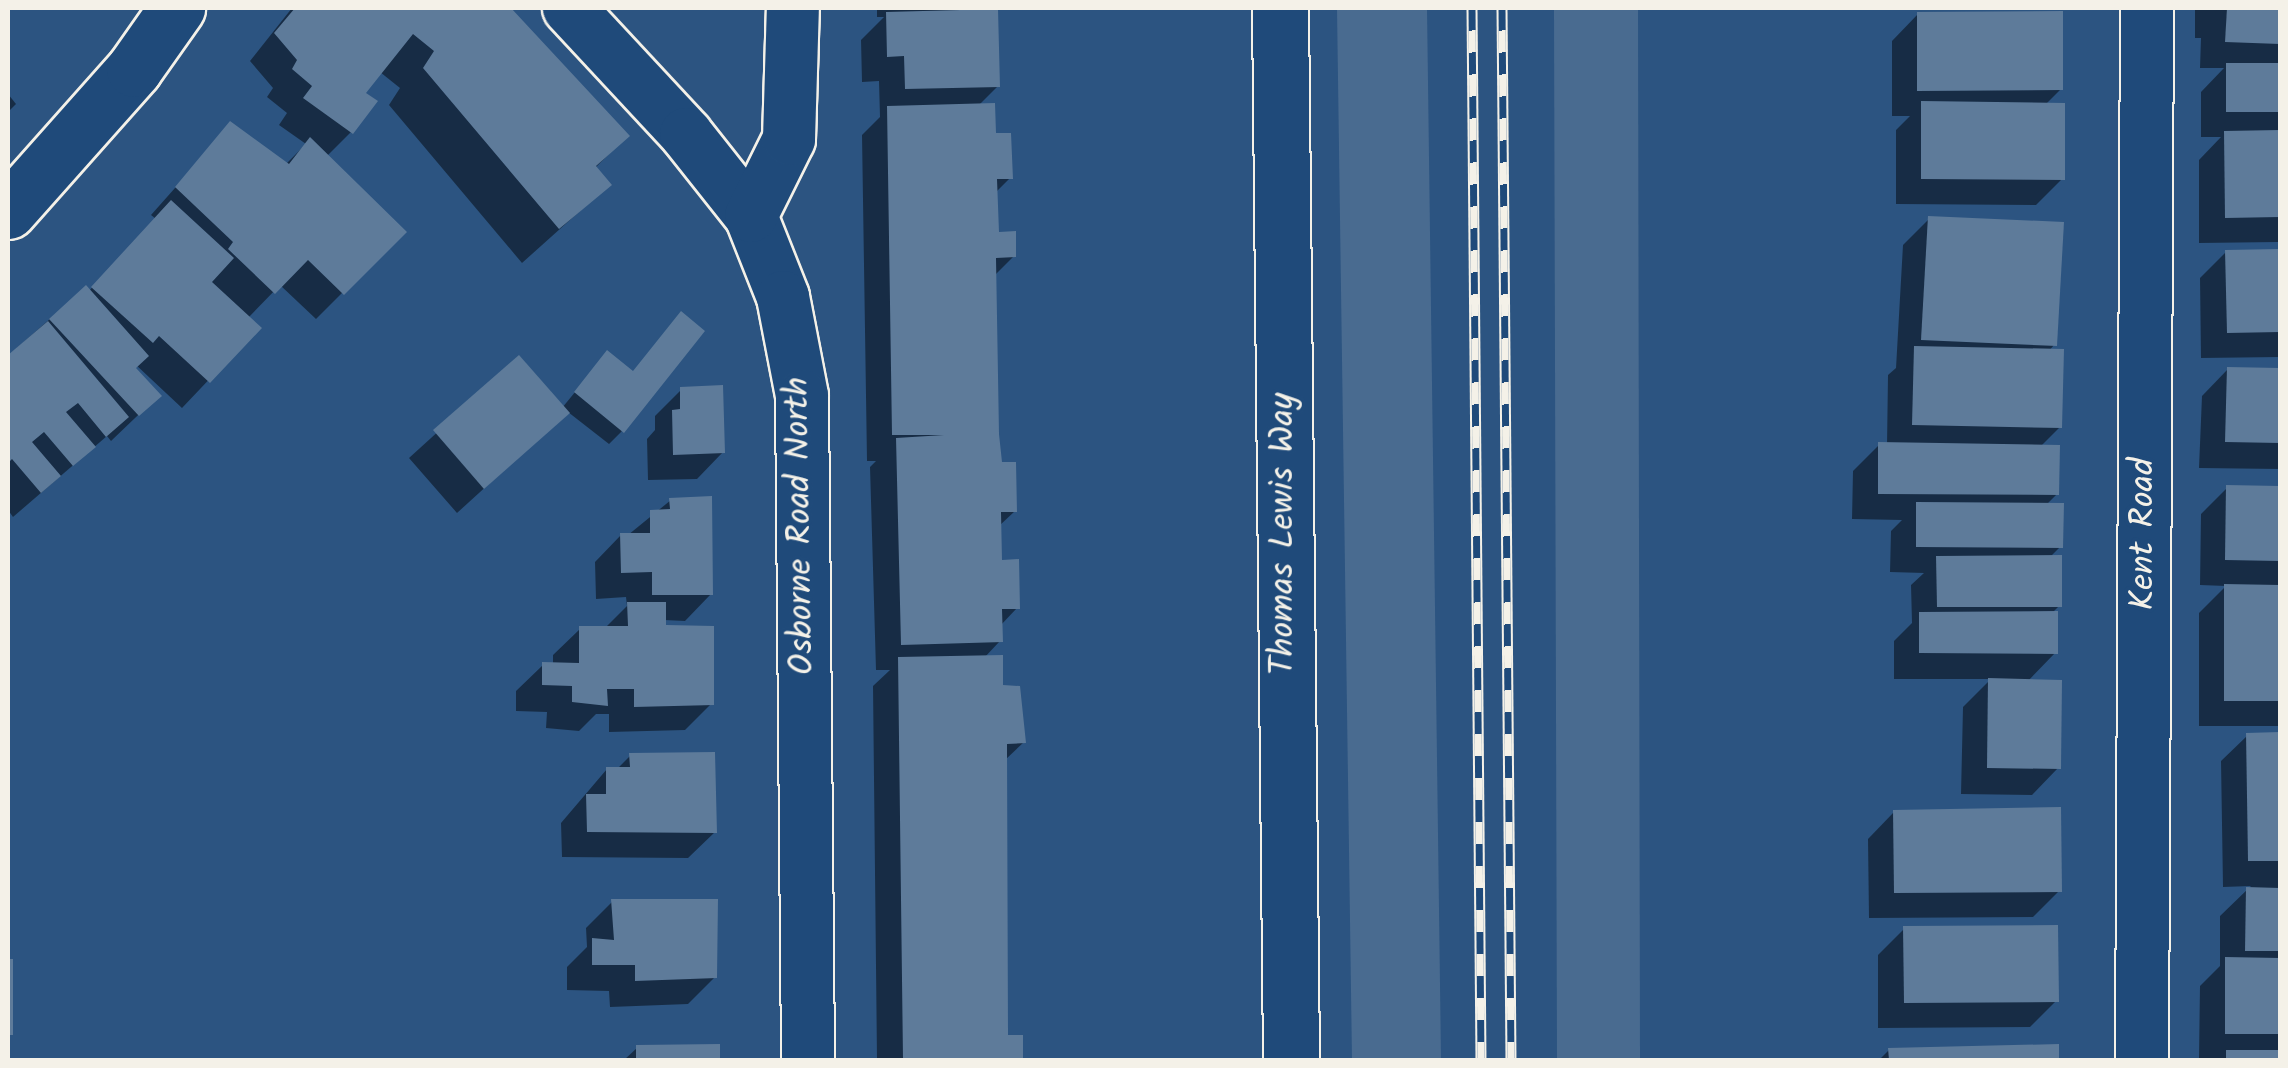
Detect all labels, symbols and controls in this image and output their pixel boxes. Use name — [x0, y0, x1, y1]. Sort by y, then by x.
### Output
street label: Osborne Road North — [777, 377, 825, 675]
street label: Thomas Lewis Way — [1263, 393, 1305, 675]
street label: Kent Road — [2123, 458, 2165, 610]

